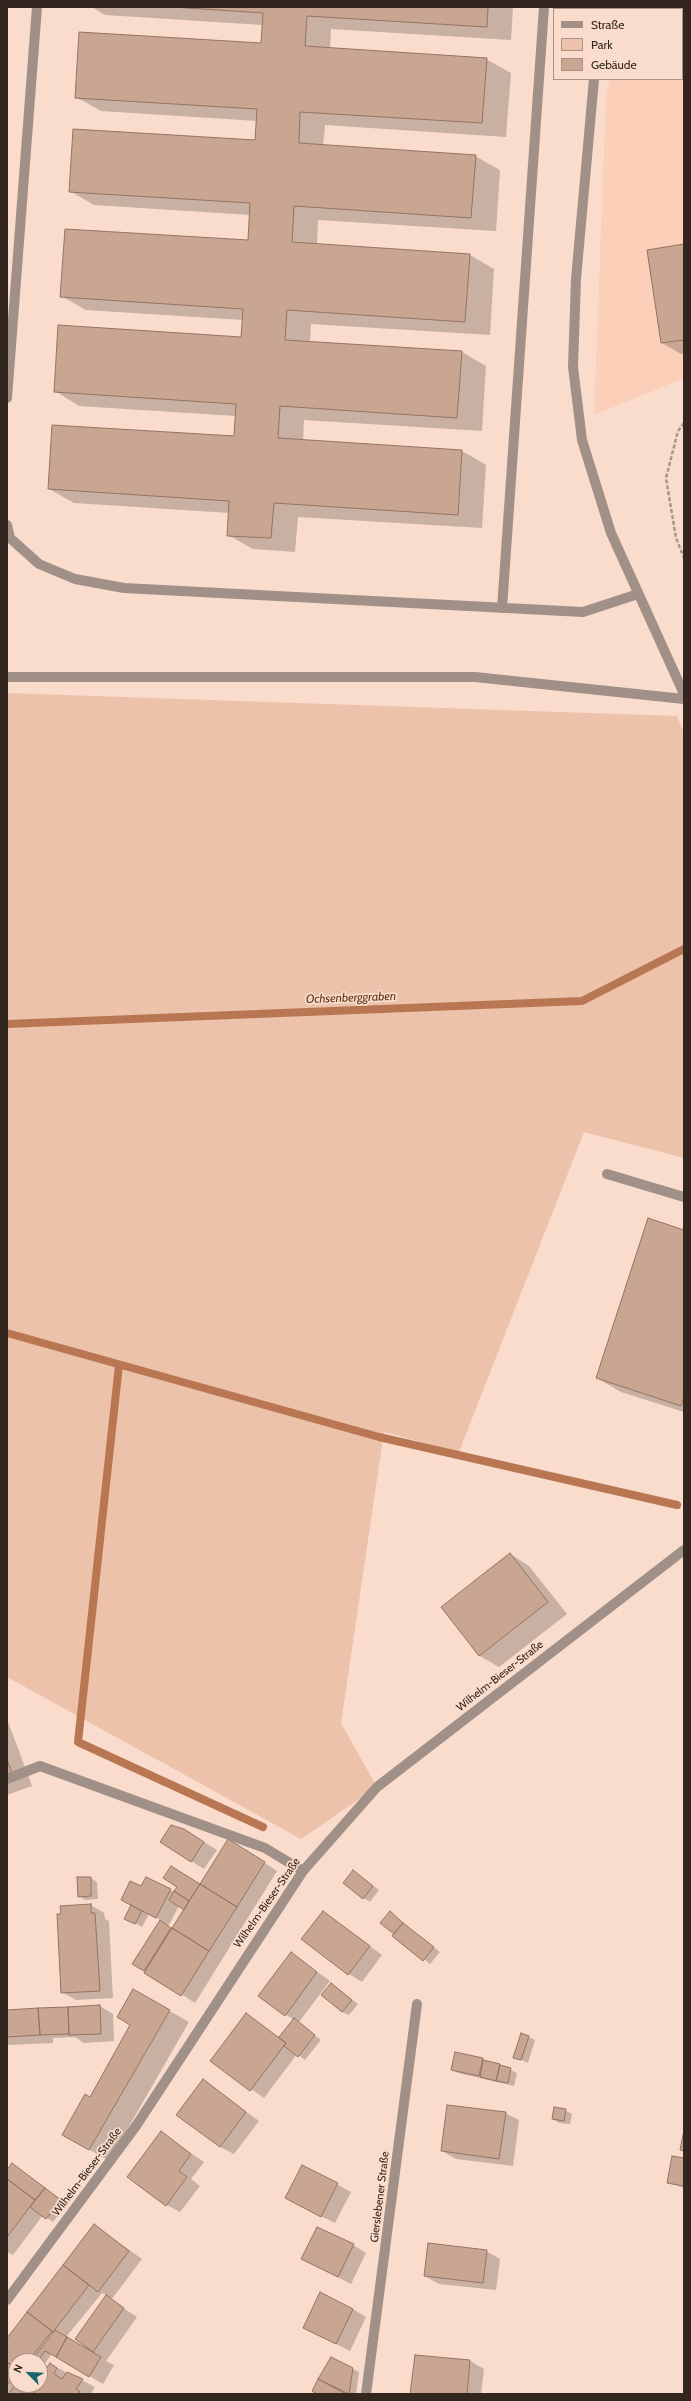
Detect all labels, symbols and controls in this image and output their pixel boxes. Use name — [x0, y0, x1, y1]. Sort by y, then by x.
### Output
legend — [553, 8, 683, 80]
text: Straße — [591, 17, 624, 32]
text: Park — [591, 37, 613, 52]
text: Gebäude — [591, 57, 637, 72]
water label: Ochsenberggraben — [306, 989, 396, 1007]
street label: Wilhelm-Bieser-Straße — [454, 1638, 546, 1714]
street label: Wilhelm-Bieser-Straße — [231, 1855, 303, 1951]
street label: Wilhelm-Bieser-Straße — [50, 2125, 124, 2219]
street label: Gierslebener Straße — [368, 2151, 392, 2243]
north arrow — [8, 2353, 48, 2393]
text: N — [10, 2362, 26, 2375]

